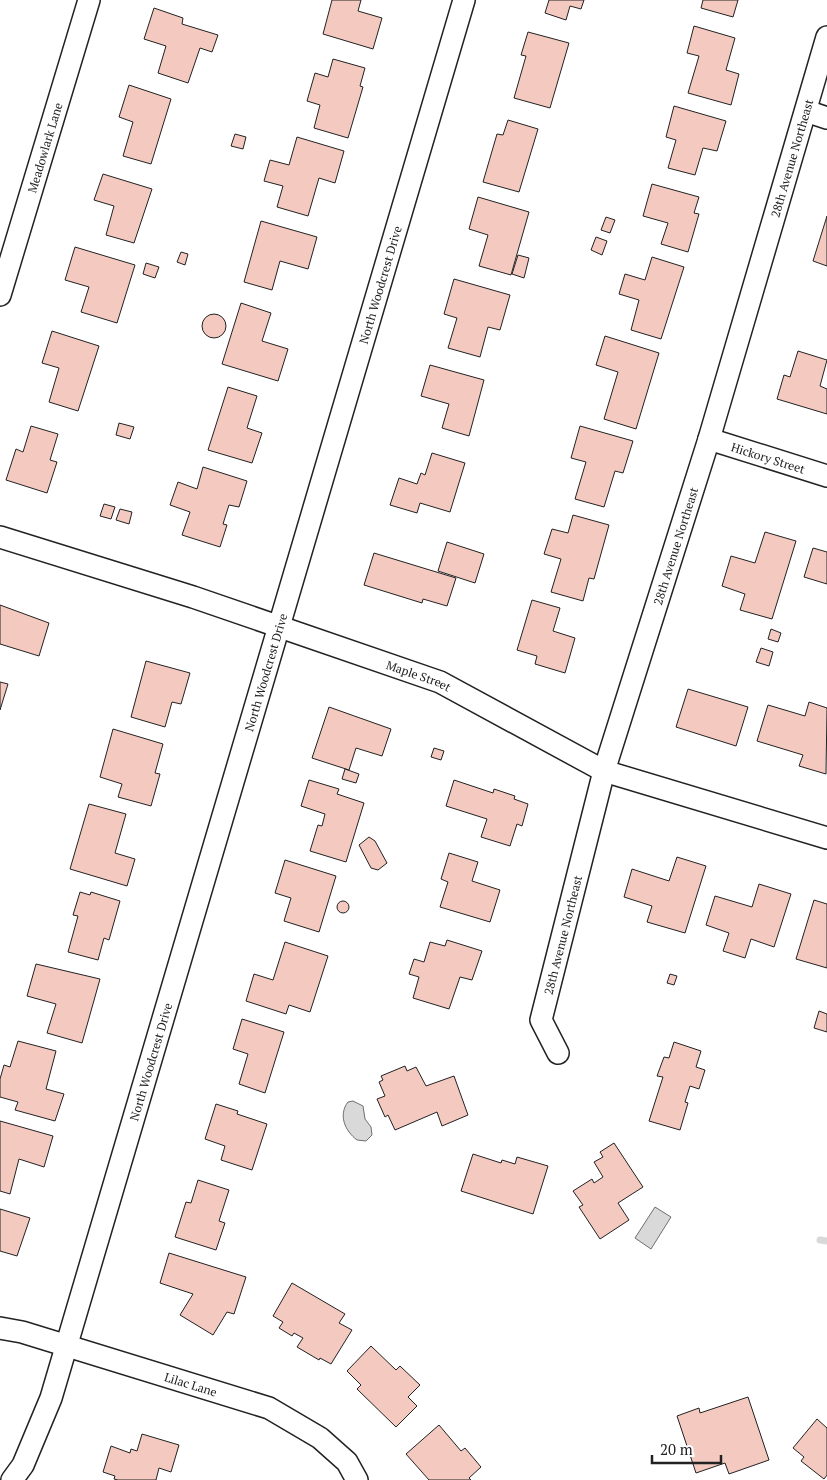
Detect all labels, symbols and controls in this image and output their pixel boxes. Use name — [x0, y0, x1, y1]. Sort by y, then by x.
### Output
street label: 28th Avenue Northeast — [767, 97, 816, 219]
street label: Meadowlark Lane — [24, 101, 65, 195]
street label: North Woodcrest Drive — [355, 224, 404, 346]
street label: Hickory Street — [729, 439, 807, 476]
street label: 28th Avenue Northeast — [650, 485, 701, 607]
street label: North Woodcrest Drive — [241, 611, 290, 733]
street label: Maple Street — [384, 657, 454, 694]
street label: 28th Avenue Northeast — [540, 873, 585, 996]
street label: North Woodcrest Drive — [126, 1001, 175, 1122]
street label: Lilac Lane — [163, 1369, 219, 1399]
scale bar — [652, 1432, 721, 1464]
text: 20 m — [660, 1439, 693, 1459]

